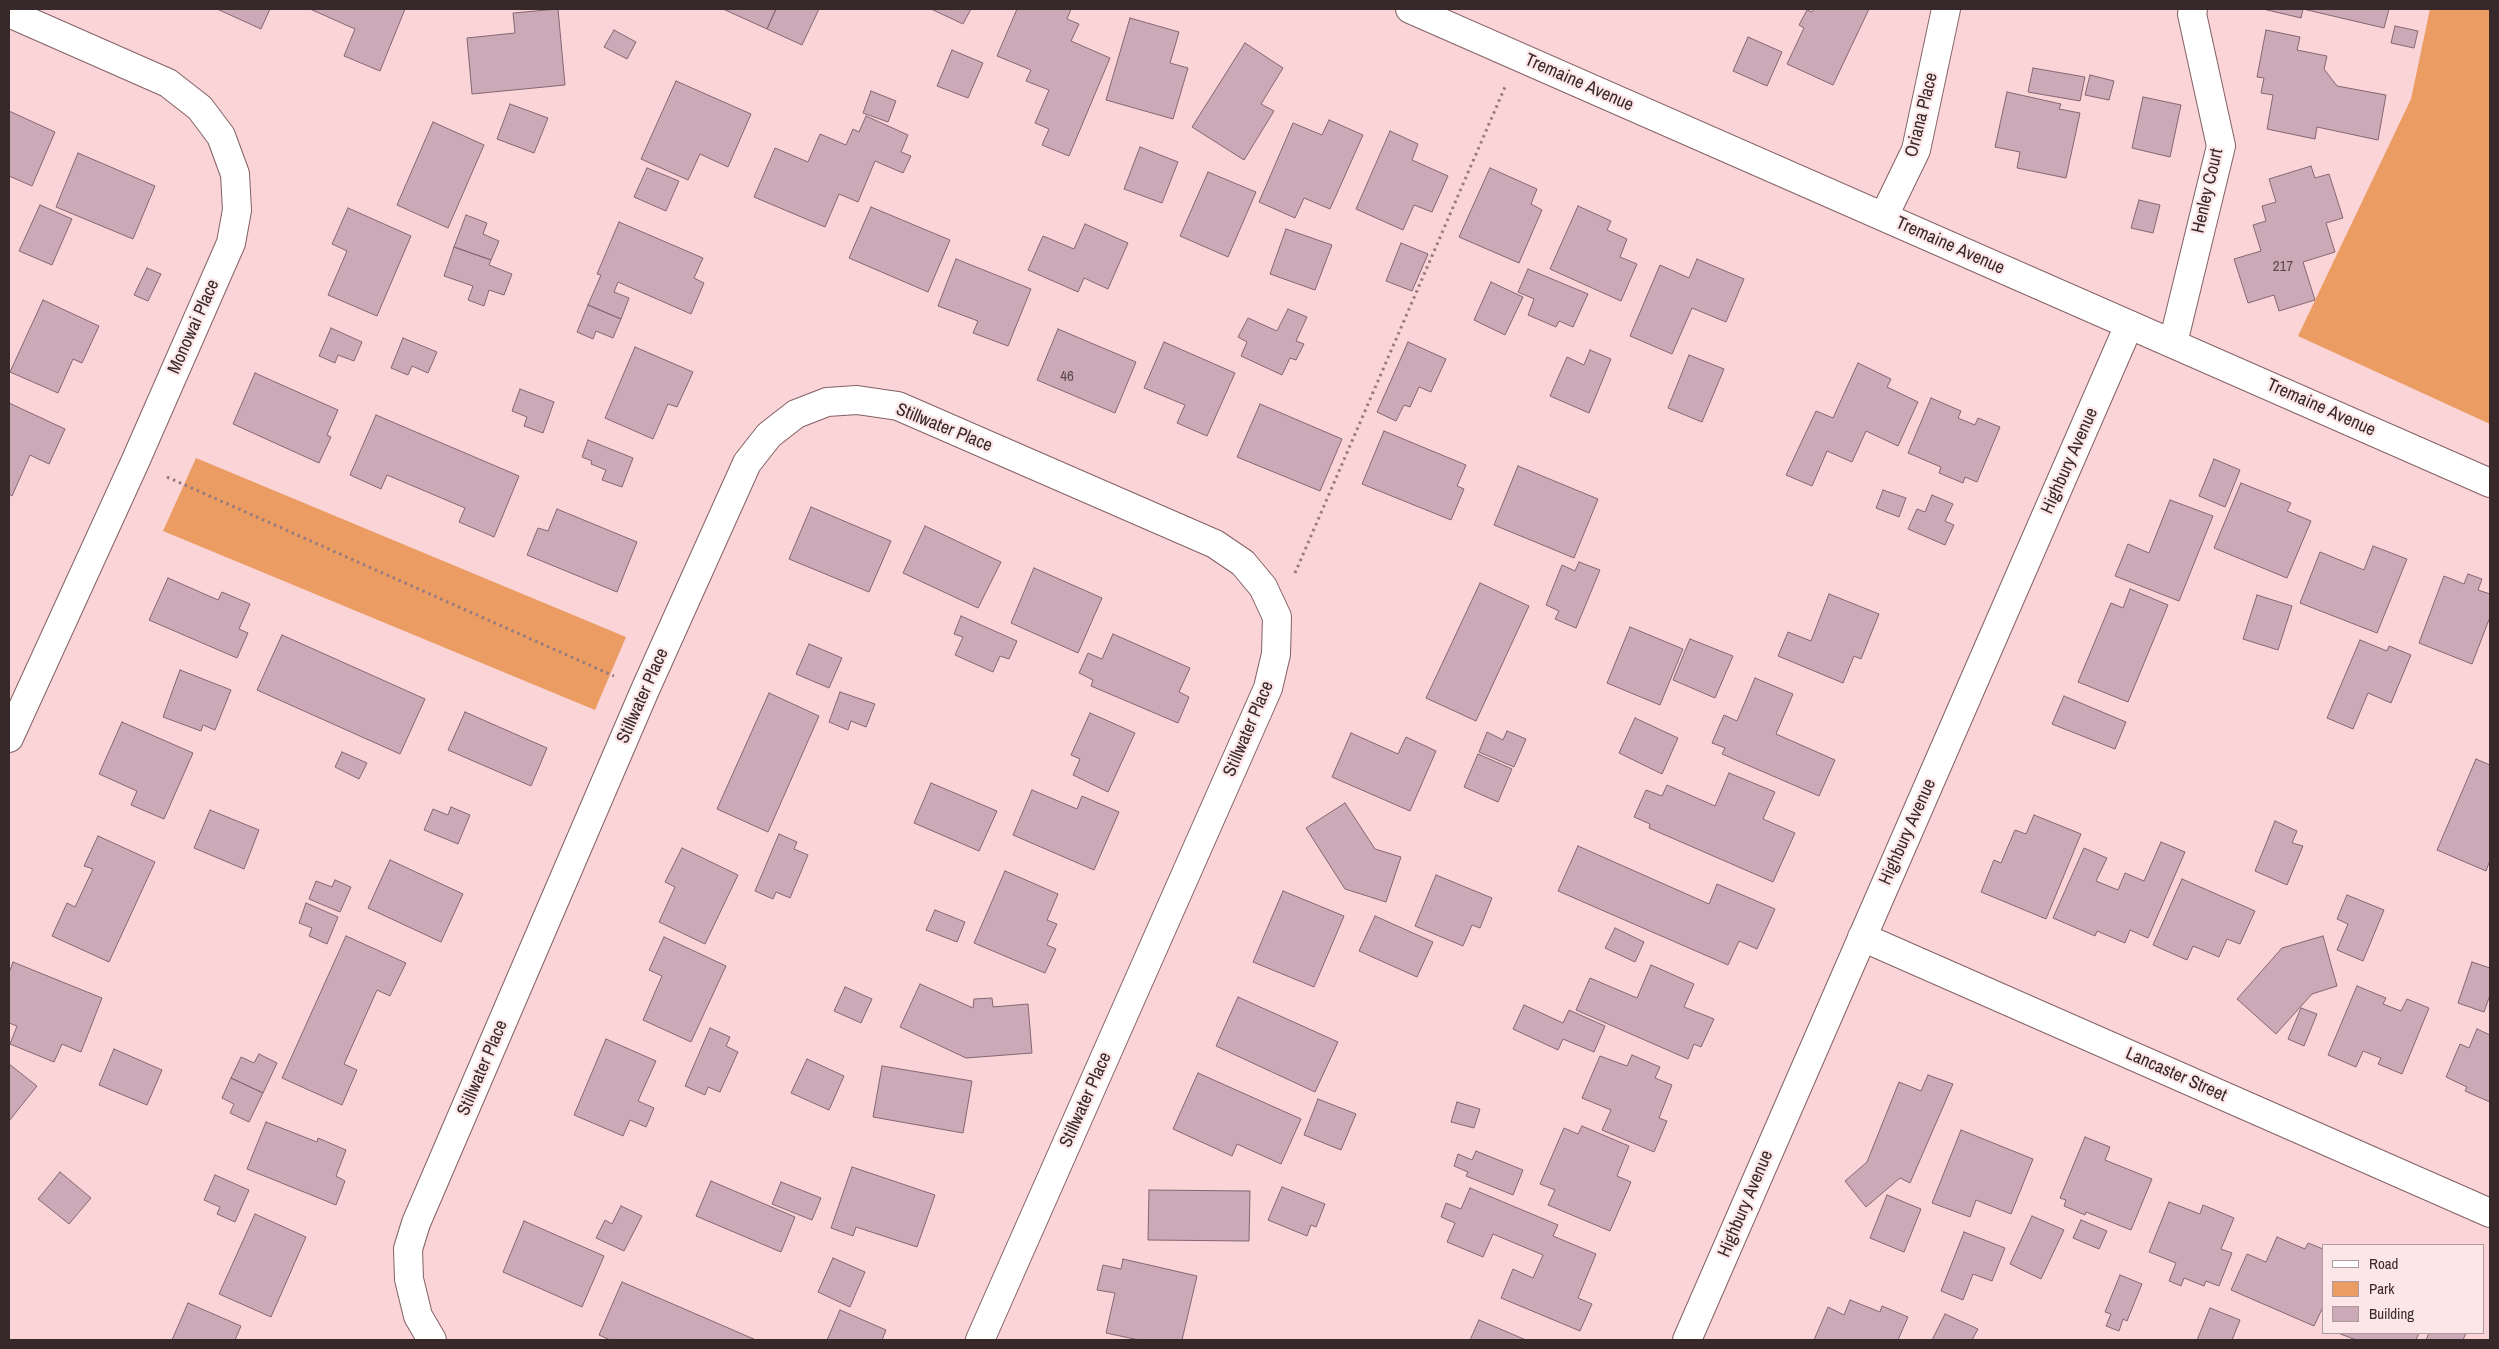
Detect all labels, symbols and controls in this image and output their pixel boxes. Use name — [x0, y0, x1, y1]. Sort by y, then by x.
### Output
street label: Tremaine Avenue — [1521, 49, 1637, 117]
street label: Oriana Place — [1901, 71, 1943, 159]
street label: Henley Court — [2188, 147, 2228, 235]
street label: Tremaine Avenue — [1892, 212, 2008, 280]
house number: 217 — [2273, 258, 2293, 276]
street label: Monowai Place — [164, 277, 224, 377]
house number: 46 — [1060, 368, 1074, 386]
street label: Tremaine Avenue — [2263, 374, 2379, 442]
street label: Stillwater Place — [893, 399, 995, 457]
street label: Highbury Avenue — [2037, 405, 2103, 517]
street label: Stillwater Place — [612, 645, 674, 747]
street label: Stillwater Place — [1219, 678, 1279, 780]
street label: Highbury Avenue — [1875, 776, 1941, 888]
street label: Stillwater Place — [453, 1017, 513, 1119]
street label: Lancaster Street — [2122, 1043, 2230, 1107]
street label: Stillwater Place — [1055, 1049, 1117, 1151]
street label: Highbury Avenue — [1714, 1147, 1778, 1261]
legend — [2322, 1244, 2484, 1334]
text: Road — [2369, 1253, 2398, 1274]
text: Park — [2369, 1278, 2394, 1299]
text: Building — [2369, 1303, 2414, 1324]

